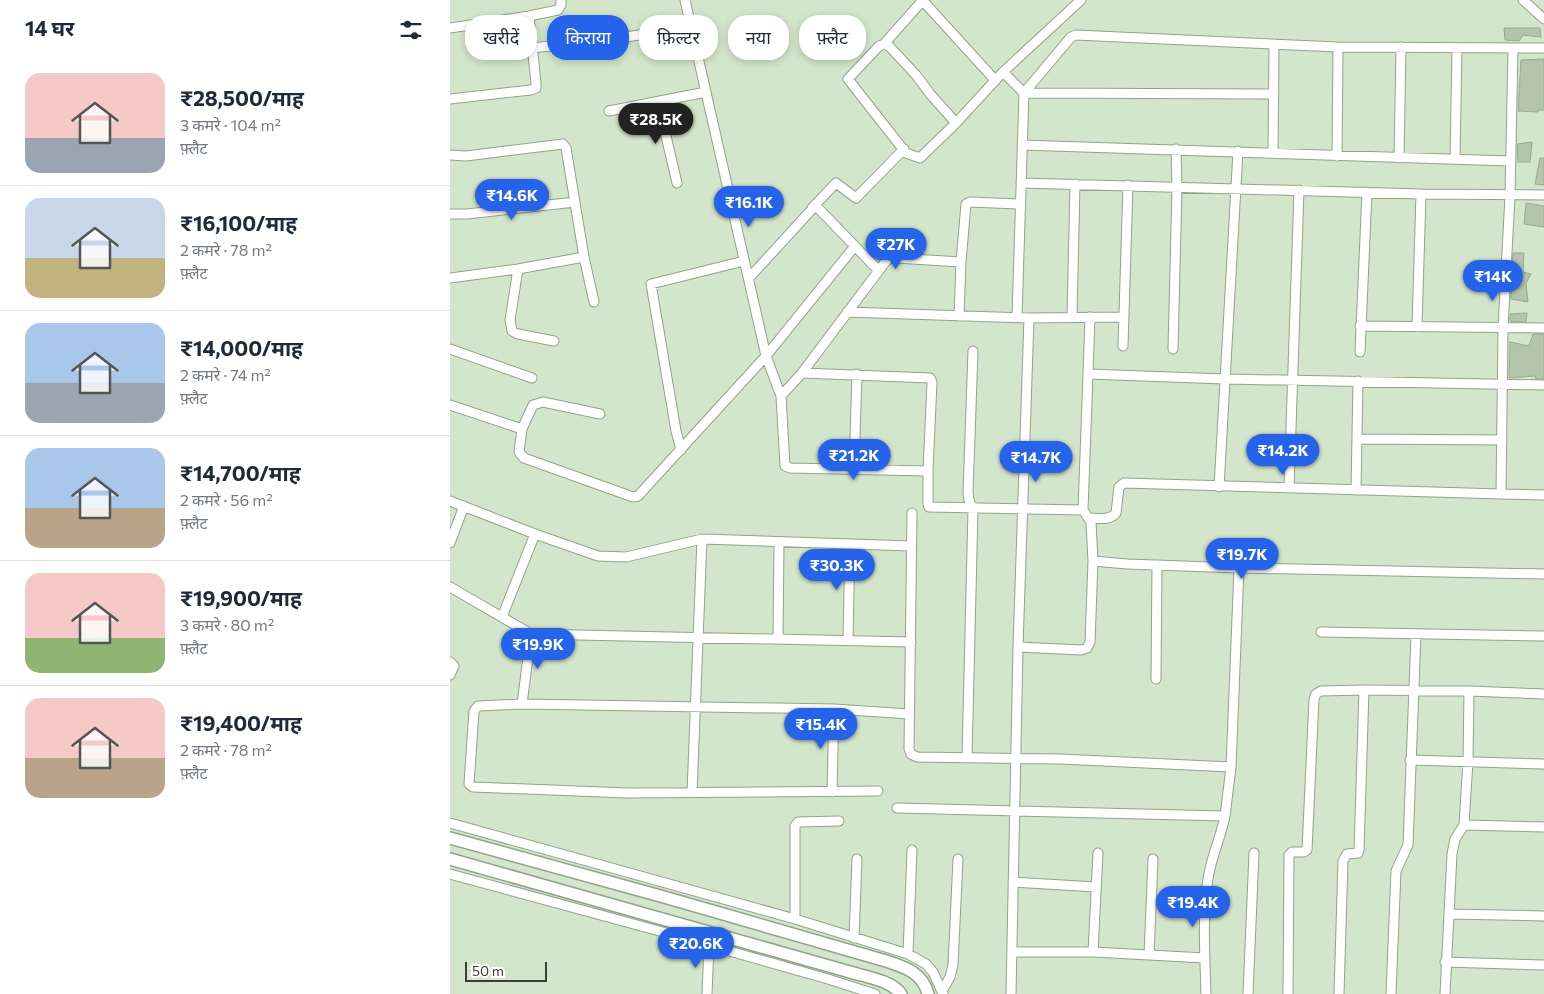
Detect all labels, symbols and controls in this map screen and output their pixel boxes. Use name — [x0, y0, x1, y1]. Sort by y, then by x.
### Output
text: 14 घर — [25, 15, 74, 40]
chip: खरीदें — [465, 15, 537, 60]
chip: किराया — [547, 15, 629, 60]
chip: फ़िल्टर — [639, 15, 718, 60]
chip: नया — [728, 15, 789, 60]
chip: फ़्लैट — [799, 15, 866, 60]
icon: filters — [397, 16, 425, 44]
text: ₹28,500/माह — [180, 85, 304, 110]
icon: home — [65, 93, 125, 153]
pin: ₹28.5K — [615, 102, 697, 145]
text: ₹28.5K — [629, 109, 683, 128]
text: 3 कमरे · 104 m² — [180, 115, 281, 134]
text: फ़्लैट — [180, 138, 208, 157]
pin: ₹14.6K — [471, 178, 553, 221]
text: ₹14.6K — [486, 185, 538, 204]
pin: ₹16.1K — [708, 186, 790, 228]
text: ₹16.1K — [725, 192, 773, 211]
text: ₹16,100/माह — [180, 210, 297, 235]
icon: home — [65, 218, 125, 278]
pin: ₹27K — [866, 228, 926, 270]
text: ₹27K — [877, 234, 915, 253]
text: 2 कमरे · 78 m² — [180, 240, 272, 259]
pin: ₹14K — [1463, 260, 1523, 302]
text: फ़्लैट — [180, 263, 208, 282]
text: ₹14K — [1474, 266, 1512, 285]
text: ₹14,000/माह — [180, 335, 303, 360]
icon: home — [65, 343, 125, 403]
text: 2 कमरे · 74 m² — [180, 365, 271, 384]
text: फ़्लैट — [180, 388, 208, 407]
pin: ₹14.2K — [1242, 434, 1324, 476]
pin: ₹21.2K — [813, 438, 895, 481]
pin: ₹14.7K — [995, 440, 1077, 483]
text: ₹14.2K — [1257, 440, 1309, 459]
text: ₹21.2K — [829, 445, 879, 464]
text: ₹14.7K — [1011, 447, 1061, 466]
text: ₹14,700/माह — [180, 460, 301, 485]
icon: home — [65, 468, 125, 528]
text: 2 कमरे · 56 m² — [180, 490, 273, 509]
text: फ़्लैट — [180, 513, 208, 532]
pin: ₹19.7K — [1201, 538, 1283, 580]
text: ₹19.7K — [1217, 544, 1267, 563]
pin: ₹30.3K — [796, 548, 878, 591]
text: ₹30.3K — [810, 555, 864, 574]
text: ₹19,900/माह — [180, 585, 302, 610]
icon: home — [65, 593, 125, 653]
text: 3 कमरे · 80 m² — [180, 615, 274, 634]
pin: ₹19.9K — [497, 628, 579, 670]
text: ₹19.9K — [512, 634, 564, 653]
text: फ़्लैट — [180, 638, 208, 657]
pin: ₹15.4K — [780, 708, 862, 750]
text: ₹19,400/माह — [180, 710, 302, 735]
text: ₹15.4K — [795, 714, 847, 733]
icon: home — [65, 718, 125, 778]
text: 2 कमरे · 78 m² — [180, 740, 272, 759]
text: फ़्लैट — [180, 763, 208, 782]
pin: ₹19.4K — [1152, 886, 1234, 928]
text: ₹19.4K — [1167, 892, 1219, 911]
pin: ₹20.6K — [655, 926, 737, 969]
text: ₹20.6K — [669, 933, 723, 952]
scale bar — [465, 959, 548, 982]
text: 50 m — [472, 962, 504, 979]

